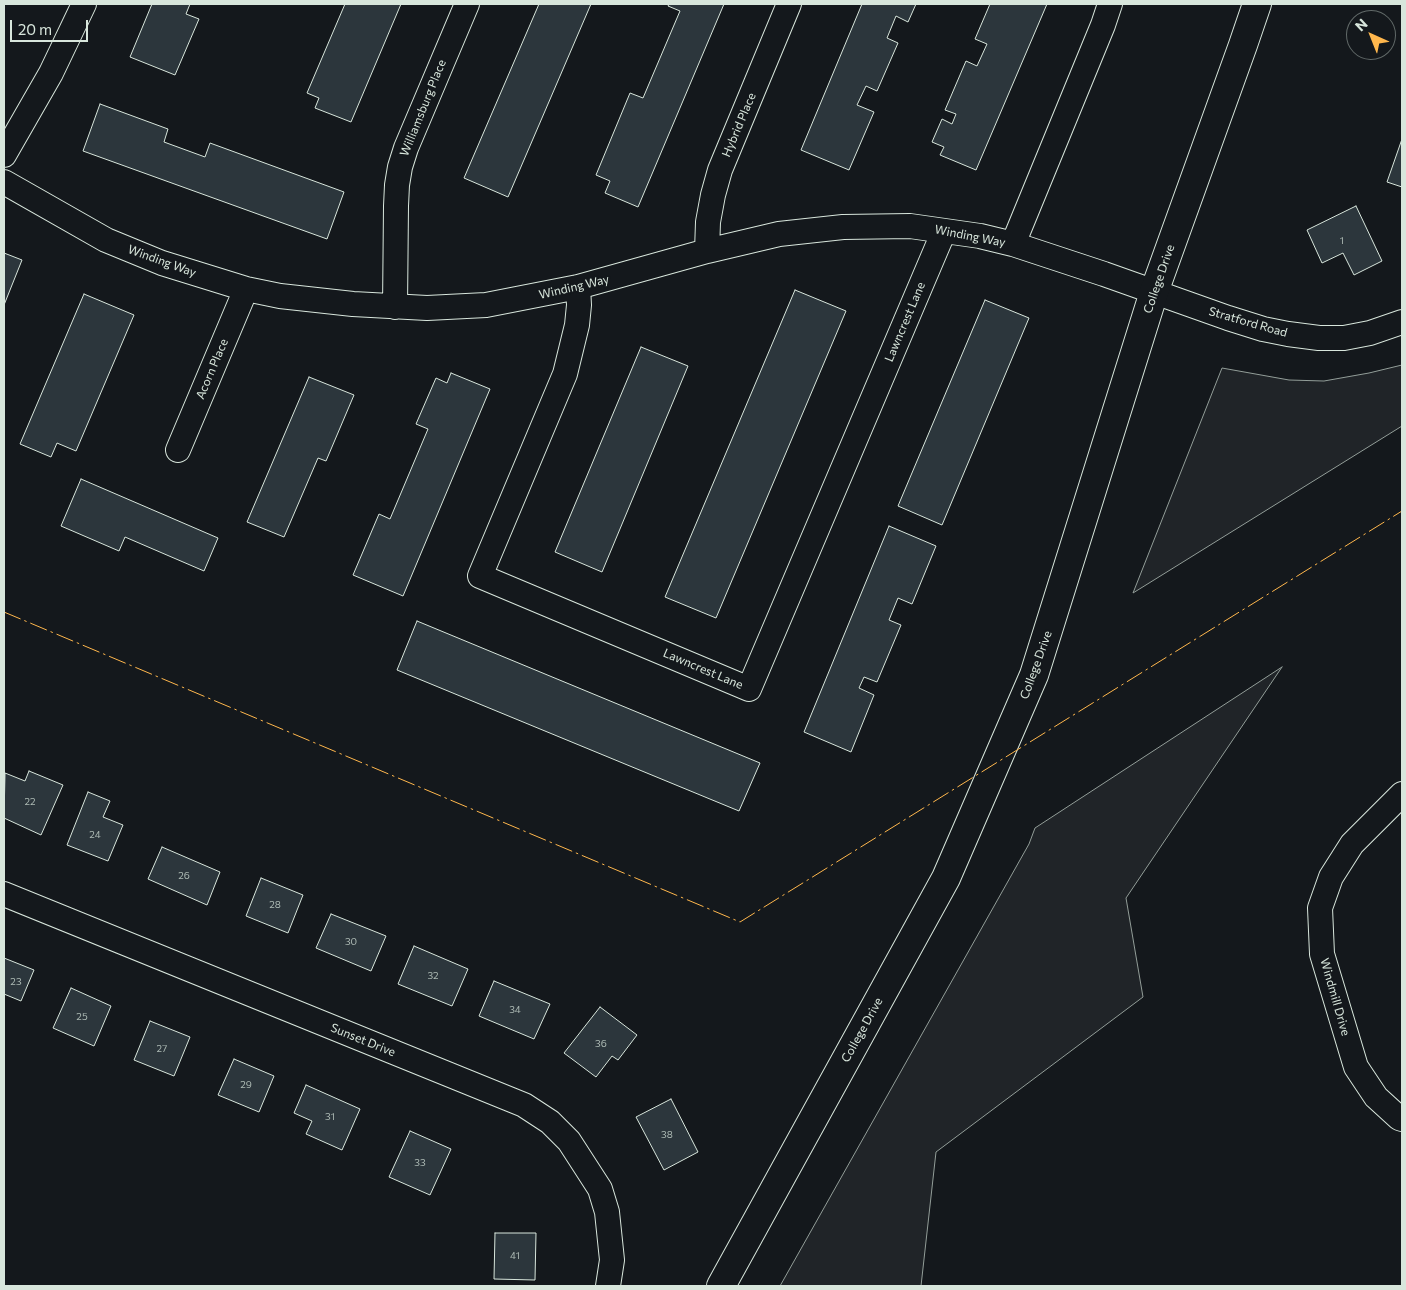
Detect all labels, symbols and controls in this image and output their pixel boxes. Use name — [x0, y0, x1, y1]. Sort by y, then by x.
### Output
scale bar — [12, 10, 90, 42]
north arrow — [1346, 10, 1396, 60]
text: N — [1351, 15, 1371, 34]
text: 20 m — [18, 20, 52, 38]
street label: Williamsburg Place — [397, 57, 449, 159]
street label: Hybrid Place — [719, 91, 759, 159]
street label: Winding Way — [933, 222, 1007, 250]
house number: 1 — [1340, 235, 1344, 247]
street label: Winding Way — [126, 242, 198, 280]
street label: College Drive — [1141, 243, 1177, 315]
street label: Winding Way — [537, 272, 611, 302]
street label: Lawncrest Lane — [882, 280, 928, 364]
street label: Stratford Road — [1207, 304, 1289, 340]
street label: Acorn Place — [193, 337, 231, 401]
street label: College Drive — [1017, 629, 1055, 701]
street label: Lawncrest Lane — [661, 646, 745, 692]
house number: 22 — [24, 796, 36, 808]
house number: 24 — [89, 829, 101, 841]
house number: 26 — [178, 870, 190, 882]
house number: 28 — [269, 899, 281, 911]
house number: 30 — [345, 936, 357, 948]
street label: Windmill Drive — [1317, 957, 1353, 1037]
house number: 32 — [427, 970, 439, 982]
house number: 23 — [10, 976, 22, 988]
street label: College Drive — [838, 995, 886, 1065]
house number: 34 — [509, 1004, 521, 1016]
house number: 25 — [76, 1011, 88, 1023]
street label: Sunset Drive — [329, 1020, 397, 1060]
house number: 36 — [595, 1038, 607, 1050]
house number: 27 — [157, 1043, 167, 1055]
house number: 29 — [240, 1079, 252, 1091]
house number: 31 — [325, 1111, 335, 1123]
house number: 38 — [661, 1129, 673, 1141]
house number: 33 — [414, 1157, 426, 1169]
house number: 41 — [510, 1250, 520, 1262]

